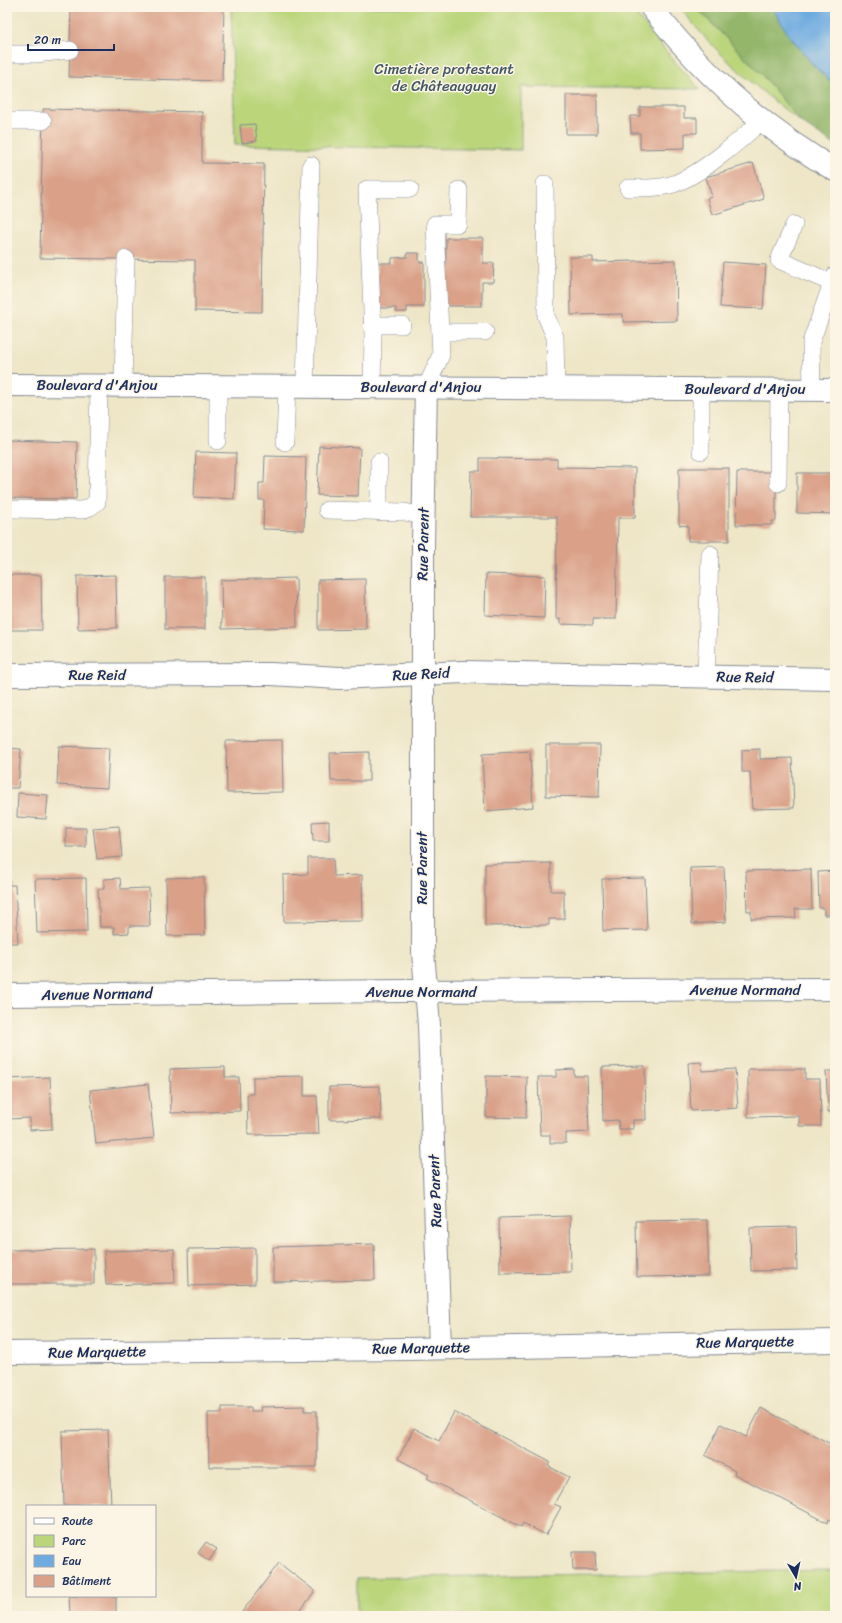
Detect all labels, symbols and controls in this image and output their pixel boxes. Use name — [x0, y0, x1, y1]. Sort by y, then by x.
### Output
scale bar — [28, 26, 114, 52]
text: 20 m — [34, 29, 61, 51]
park label: Cimetière protestant de Châteauguay — [374, 56, 514, 99]
street label: Boulevard d'Anjou — [36, 372, 158, 398]
street label: Boulevard d'Anjou — [360, 374, 482, 400]
street label: Boulevard d'Anjou — [684, 376, 806, 402]
street label: Rue Parent — [409, 506, 437, 581]
street label: Rue Reid — [392, 659, 451, 688]
street label: Rue Reid — [68, 662, 127, 688]
street label: Rue Reid — [716, 664, 775, 691]
street label: Rue Parent — [409, 831, 435, 905]
street label: Avenue Normand — [689, 977, 802, 1003]
street label: Avenue Normand — [365, 979, 478, 1005]
street label: Avenue Normand — [40, 980, 154, 1008]
street label: Rue Parent — [421, 1153, 449, 1228]
street label: Rue Marquette — [696, 1328, 794, 1356]
street label: Rue Marquette — [372, 1334, 470, 1362]
street label: Rue Marquette — [48, 1338, 146, 1366]
legend — [26, 1505, 156, 1597]
text: Route — [62, 1510, 93, 1532]
text: Parc — [62, 1530, 86, 1552]
text: Eau — [62, 1550, 82, 1572]
north arrow — [776, 1557, 816, 1597]
text: Bâtiment — [62, 1570, 111, 1592]
text: N — [792, 1576, 804, 1596]

